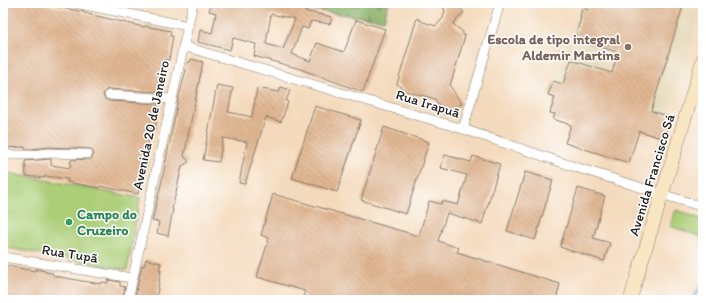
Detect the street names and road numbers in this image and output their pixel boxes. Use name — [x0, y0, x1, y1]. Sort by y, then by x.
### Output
street label: Avenida 20 de Janeiro — [129, 59, 173, 191]
street label: Rua Irapuã — [394, 86, 463, 122]
street label: Avenida Francisco Sá — [625, 111, 679, 238]
street label: Rua Tupã — [41, 241, 100, 267]

